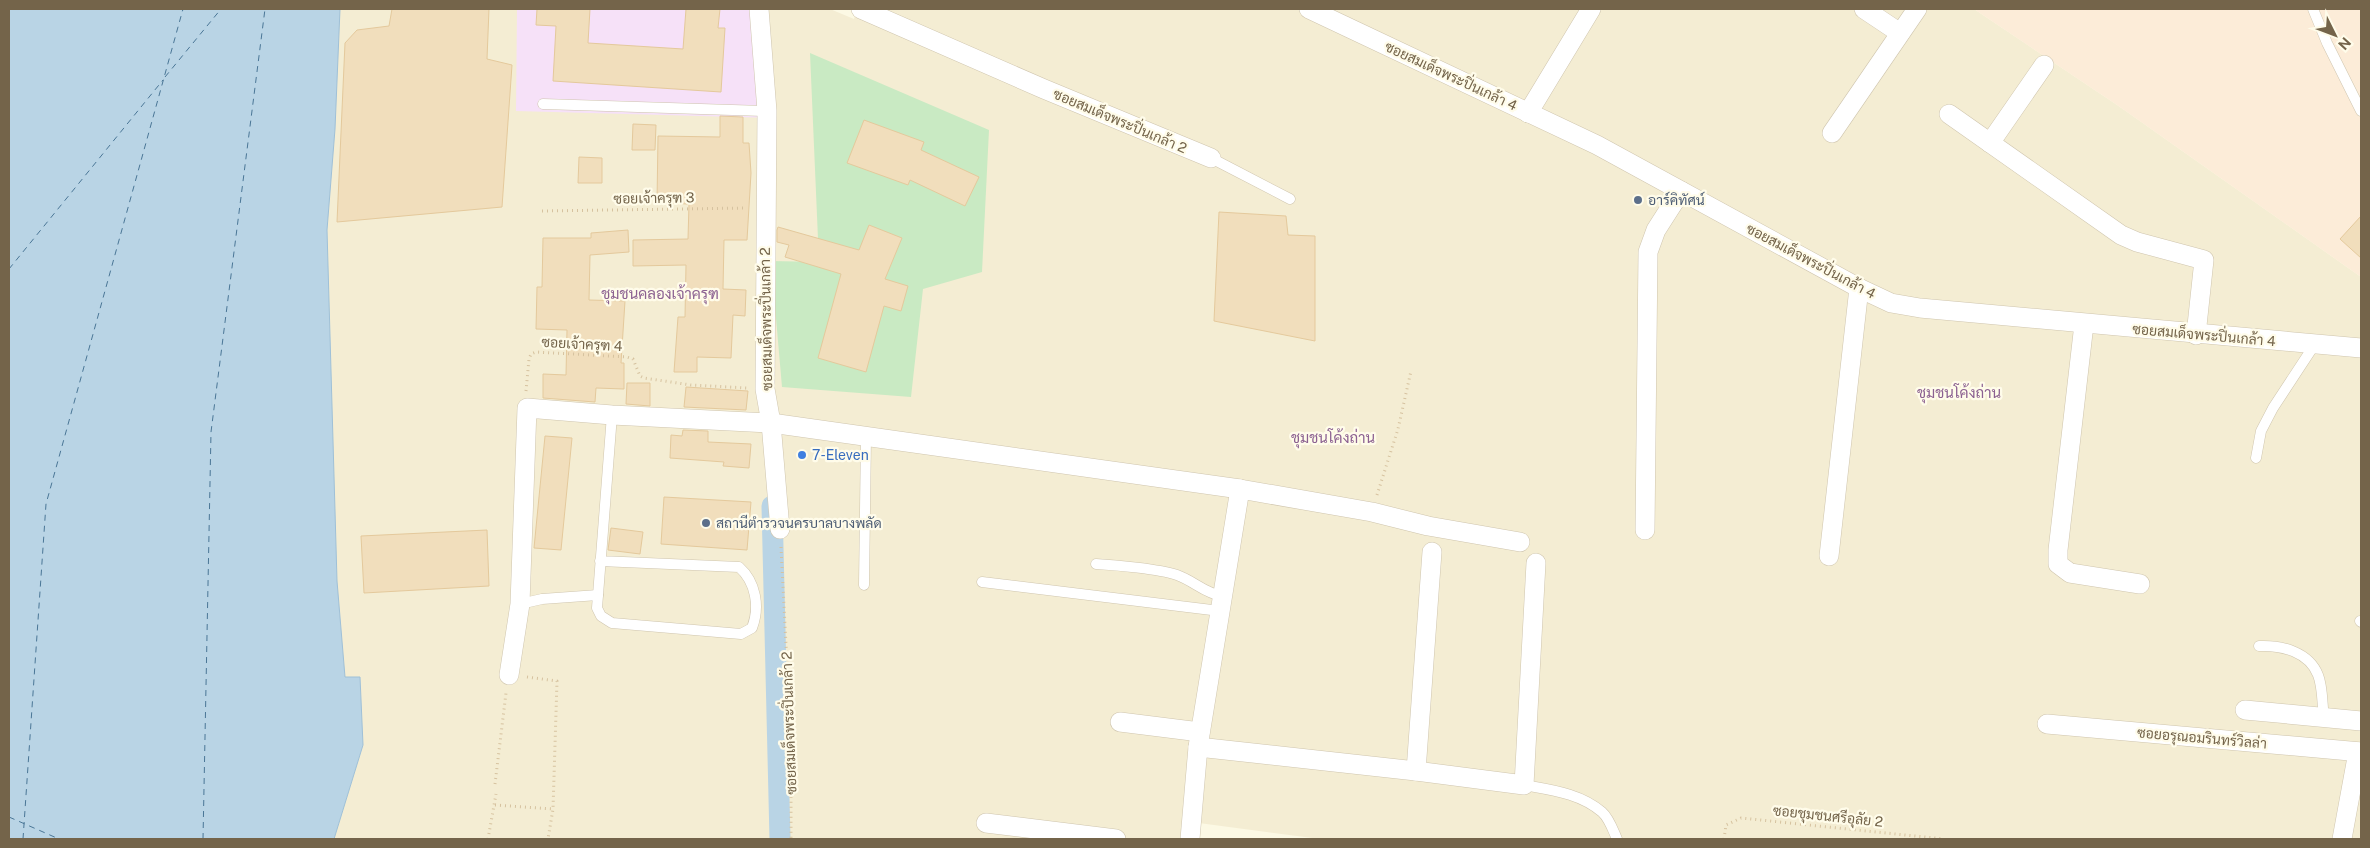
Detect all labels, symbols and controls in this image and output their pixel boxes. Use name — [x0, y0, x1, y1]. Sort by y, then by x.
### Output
north arrow — [2310, 10, 2360, 60]
text: N — [2335, 34, 2354, 53]
street label: ซอยสมเด็จพระปิ่นเกล้า 4 — [1382, 35, 1521, 114]
street label: ซอยสมเด็จพระปิ่นเกล้า 2 — [1051, 83, 1190, 156]
street label: ซอยเจ้าครุฑ 3 — [613, 188, 695, 209]
place label: อาร์คิทัศน์ — [1648, 191, 1705, 208]
marker: อาร์คิทัศน์ — [1632, 194, 1644, 206]
street label: ซอยสมเด็จพระปิ่นเกล้า 4 — [1744, 217, 1880, 302]
street label: ซอยสมเด็จพระปิ่นเกล้า 2 — [753, 247, 775, 391]
district label: ชุมชนคลองเจ้าครุฑ — [601, 284, 719, 305]
street label: ซอยสมเด็จพระปิ่นเกล้า 4 — [2132, 317, 2277, 349]
street label: ซอยเจ้าครุฑ 4 — [541, 333, 623, 356]
district label: ชุมชนโค้งถ่าน — [1917, 383, 2001, 404]
district label: ชุมชนโค้งถ่าน — [1291, 428, 1375, 449]
place label: 7-Eleven — [812, 447, 869, 463]
marker: 7-Eleven — [796, 449, 808, 461]
place label: สถานีตำรวจนครบาลบางพลัด — [716, 514, 882, 531]
marker: สถานีตำรวจนครบาลบางพลัด — [700, 517, 712, 529]
street label: ซอยสมเด็จพระปิ่นเกล้า 2 — [775, 651, 799, 795]
street label: ซอยอรุณอมรินทร์วิลล่า — [2136, 723, 2268, 754]
street label: ซอยชุมชนศรีอุลัย 2 — [1772, 801, 1884, 832]

